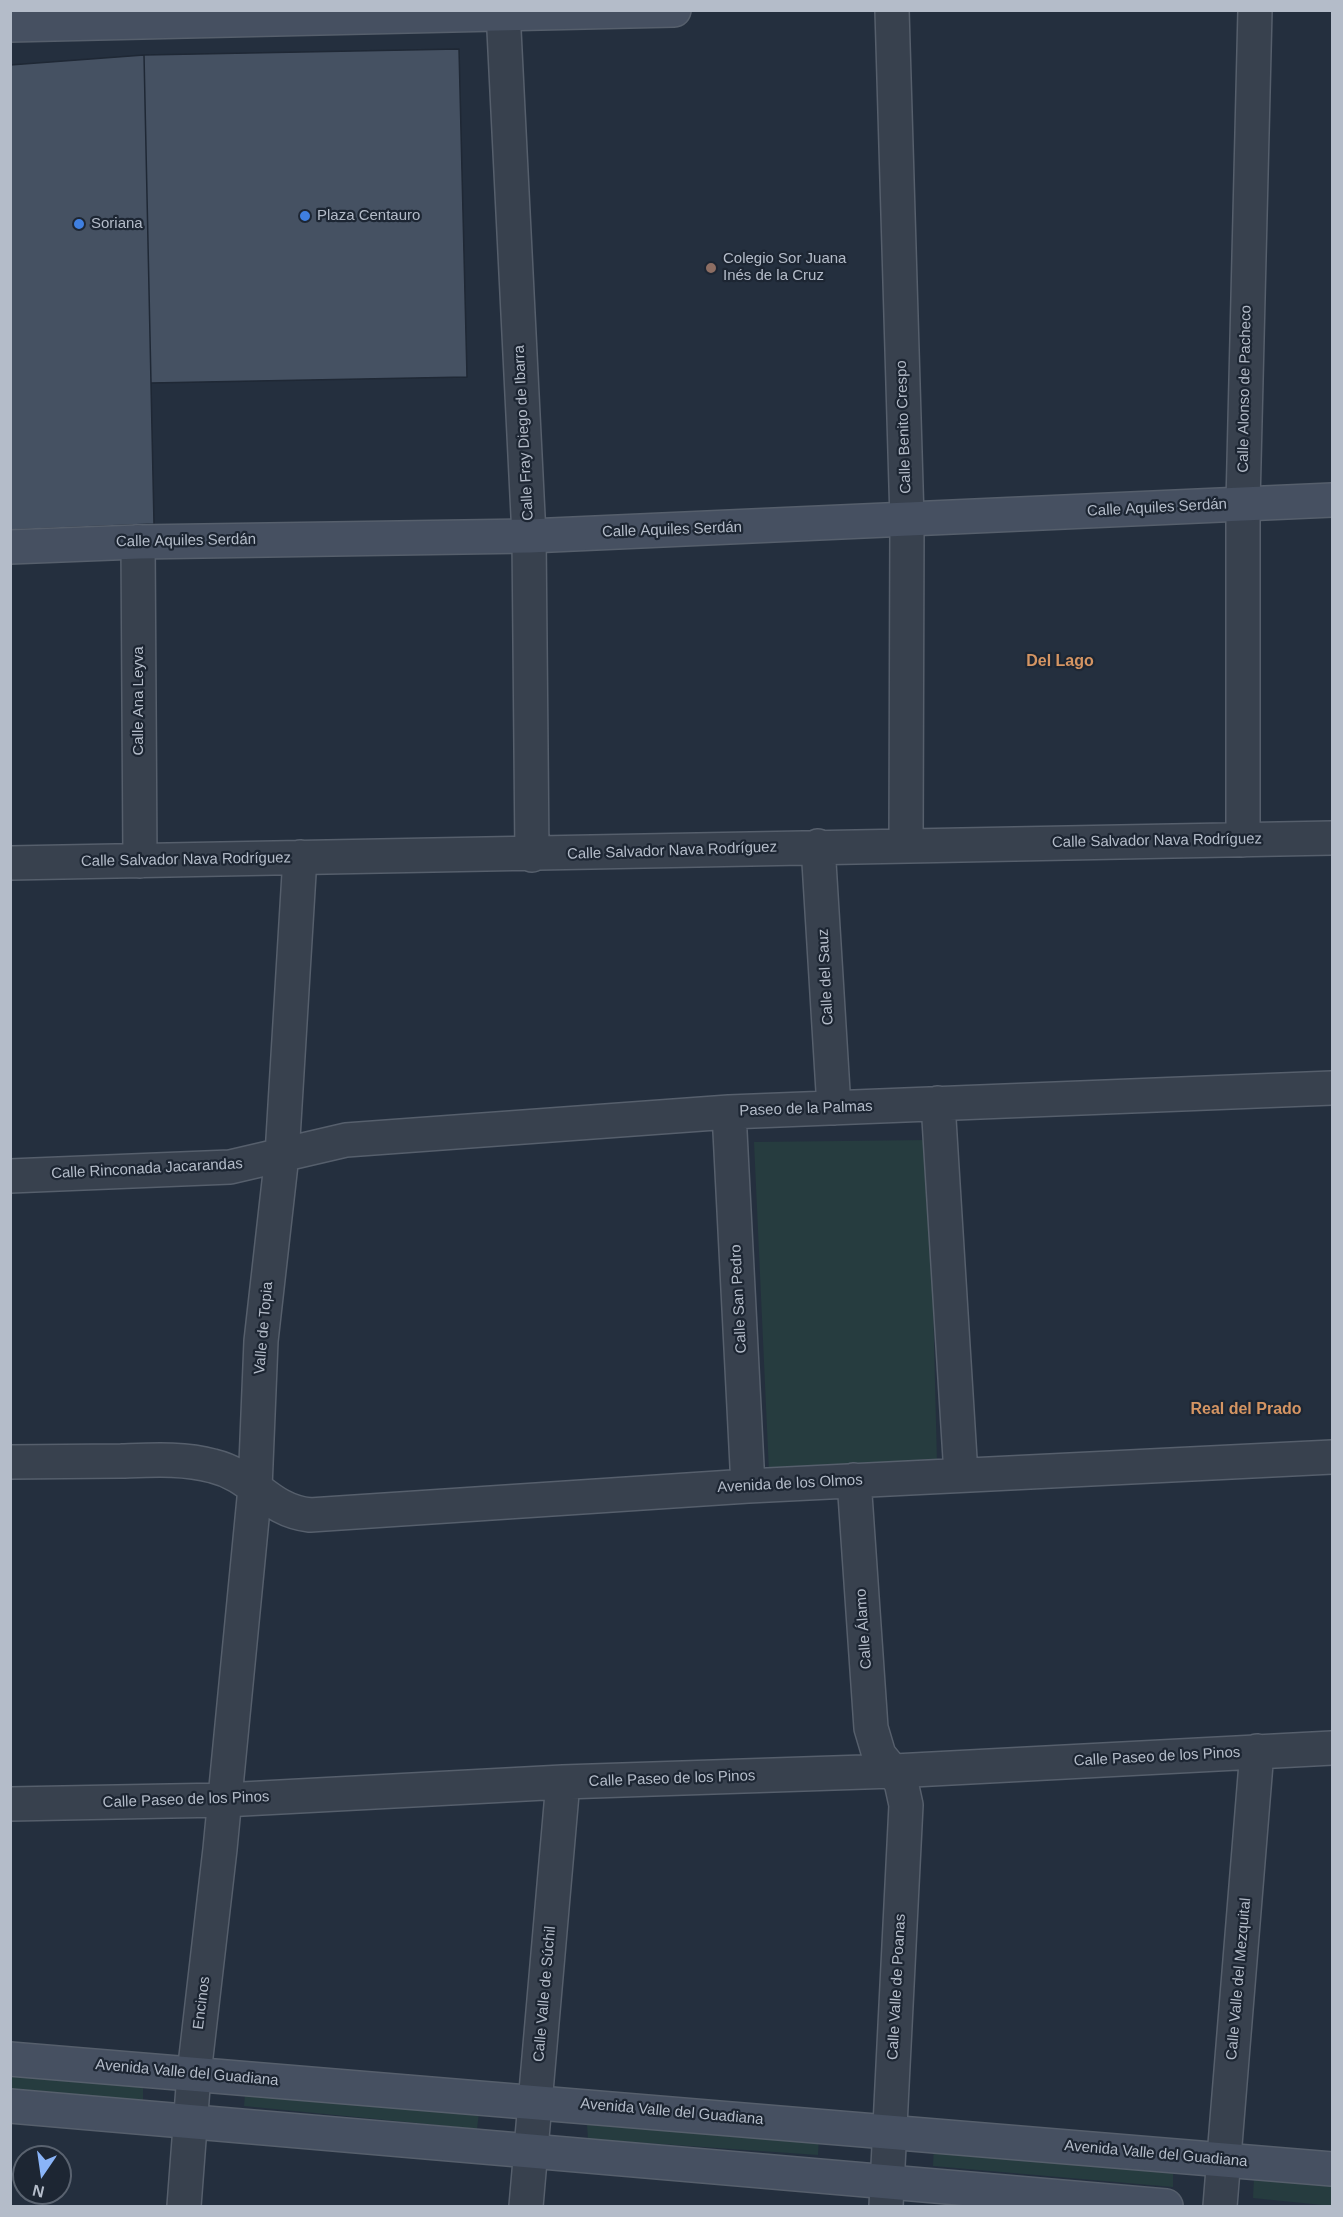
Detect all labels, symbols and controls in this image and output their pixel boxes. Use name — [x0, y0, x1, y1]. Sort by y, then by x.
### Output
place label: Plaza Centauro — [317, 207, 420, 225]
marker: Plaza Centauro — [298, 209, 312, 223]
place label: Soriana — [91, 215, 143, 233]
marker: Soriana — [72, 217, 86, 231]
place label: Colegio Sor Juana Inés de la Cruz — [723, 250, 846, 285]
marker: Colegio Sor Juana Inés de la Cruz — [704, 261, 718, 275]
street label: Calle Alonso de Pacheco — [1235, 305, 1255, 473]
street label: Calle Fray Diego de Ibarra — [510, 345, 538, 521]
street label: Calle Benito Crespo — [893, 360, 915, 494]
street label: Calle Aquiles Serdán — [1087, 495, 1227, 521]
street label: Calle Aquiles Serdán — [602, 519, 742, 541]
street label: Calle Aquiles Serdán — [116, 531, 256, 551]
street label: Calle Ana Leyva — [130, 646, 148, 756]
district label: Del Lago — [1026, 652, 1094, 672]
street label: Calle Salvador Nava Rodríguez — [1052, 830, 1262, 852]
street label: Calle Salvador Nava Rodríguez — [567, 838, 777, 864]
street label: Calle Salvador Nava Rodríguez — [81, 849, 291, 871]
street label: Calle del Sauz — [814, 928, 838, 1026]
street label: Paseo de la Palmas — [739, 1098, 873, 1120]
street label: Calle Rinconada Jacarandas — [51, 1155, 243, 1183]
street label: Calle San Pedro — [727, 1244, 751, 1354]
street label: Valle de Topia — [251, 1281, 277, 1375]
district label: Real del Prado — [1190, 1400, 1302, 1420]
street label: Avenida de los Olmos — [717, 1471, 863, 1497]
street label: Calle Álamo — [852, 1588, 876, 1670]
street label: Calle Paseo de los Pinos — [1073, 1744, 1241, 1770]
street label: Calle Paseo de los Pinos — [588, 1767, 756, 1791]
street label: Calle Paseo de los Pinos — [102, 1788, 270, 1812]
street label: Calle Valle del Mezquital — [1223, 1897, 1255, 2061]
street label: Calle Valle de Poanas — [884, 1913, 910, 2061]
street label: Calle Valle de Súchil — [530, 1925, 560, 2063]
street label: Encinos — [190, 1975, 214, 2031]
street label: Avenida Valle del Guadiana — [95, 2056, 279, 2090]
street label: Avenida Valle del Guadiana — [580, 2095, 764, 2129]
street label: Avenida Valle del Guadiana — [1064, 2137, 1248, 2171]
north arrow — [12, 2145, 72, 2205]
text: N — [31, 2181, 46, 2201]

